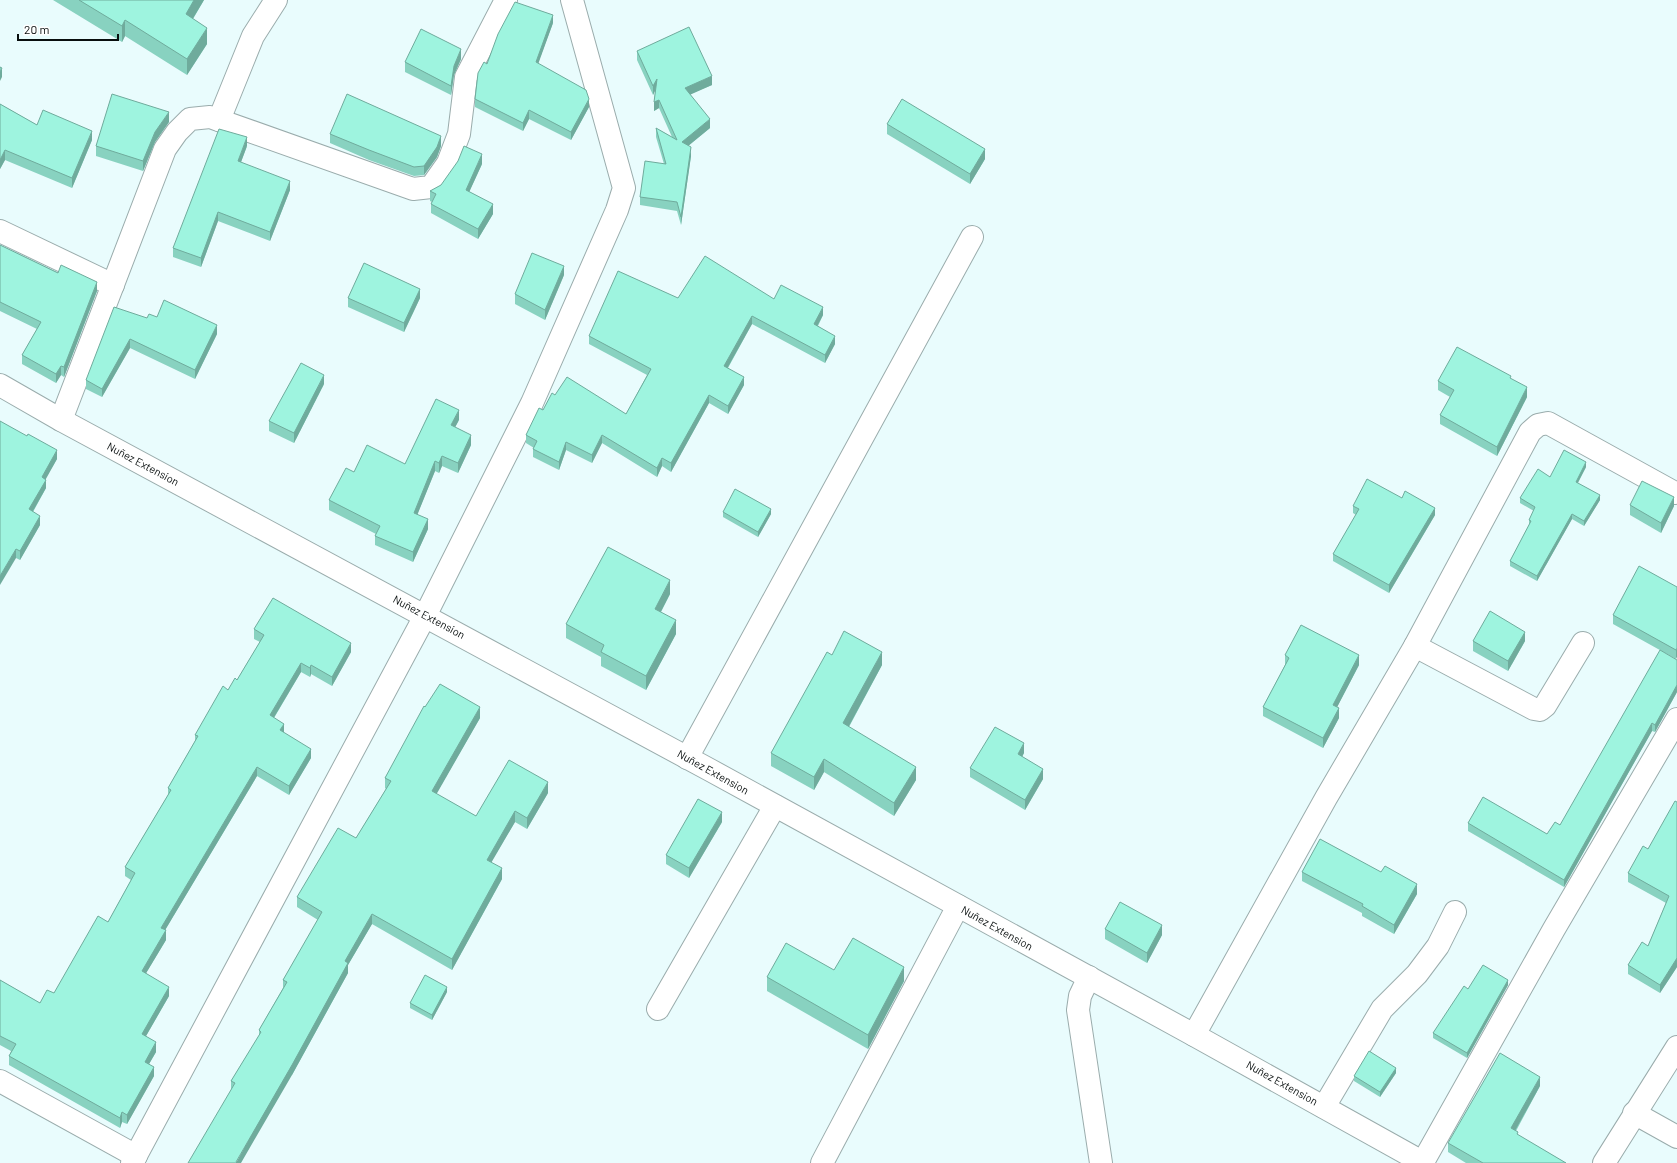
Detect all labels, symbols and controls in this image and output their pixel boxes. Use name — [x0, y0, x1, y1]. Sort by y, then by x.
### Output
scale bar — [18, 16, 118, 42]
text: 20 m — [24, 22, 50, 36]
street label: Nuñez Extension — [105, 439, 182, 488]
street label: Nuñez Extension — [391, 592, 468, 641]
street label: Nuñez Extension — [675, 747, 751, 797]
street label: Nuñez Extension — [959, 903, 1035, 953]
street label: Nuñez Extension — [1244, 1058, 1320, 1108]

